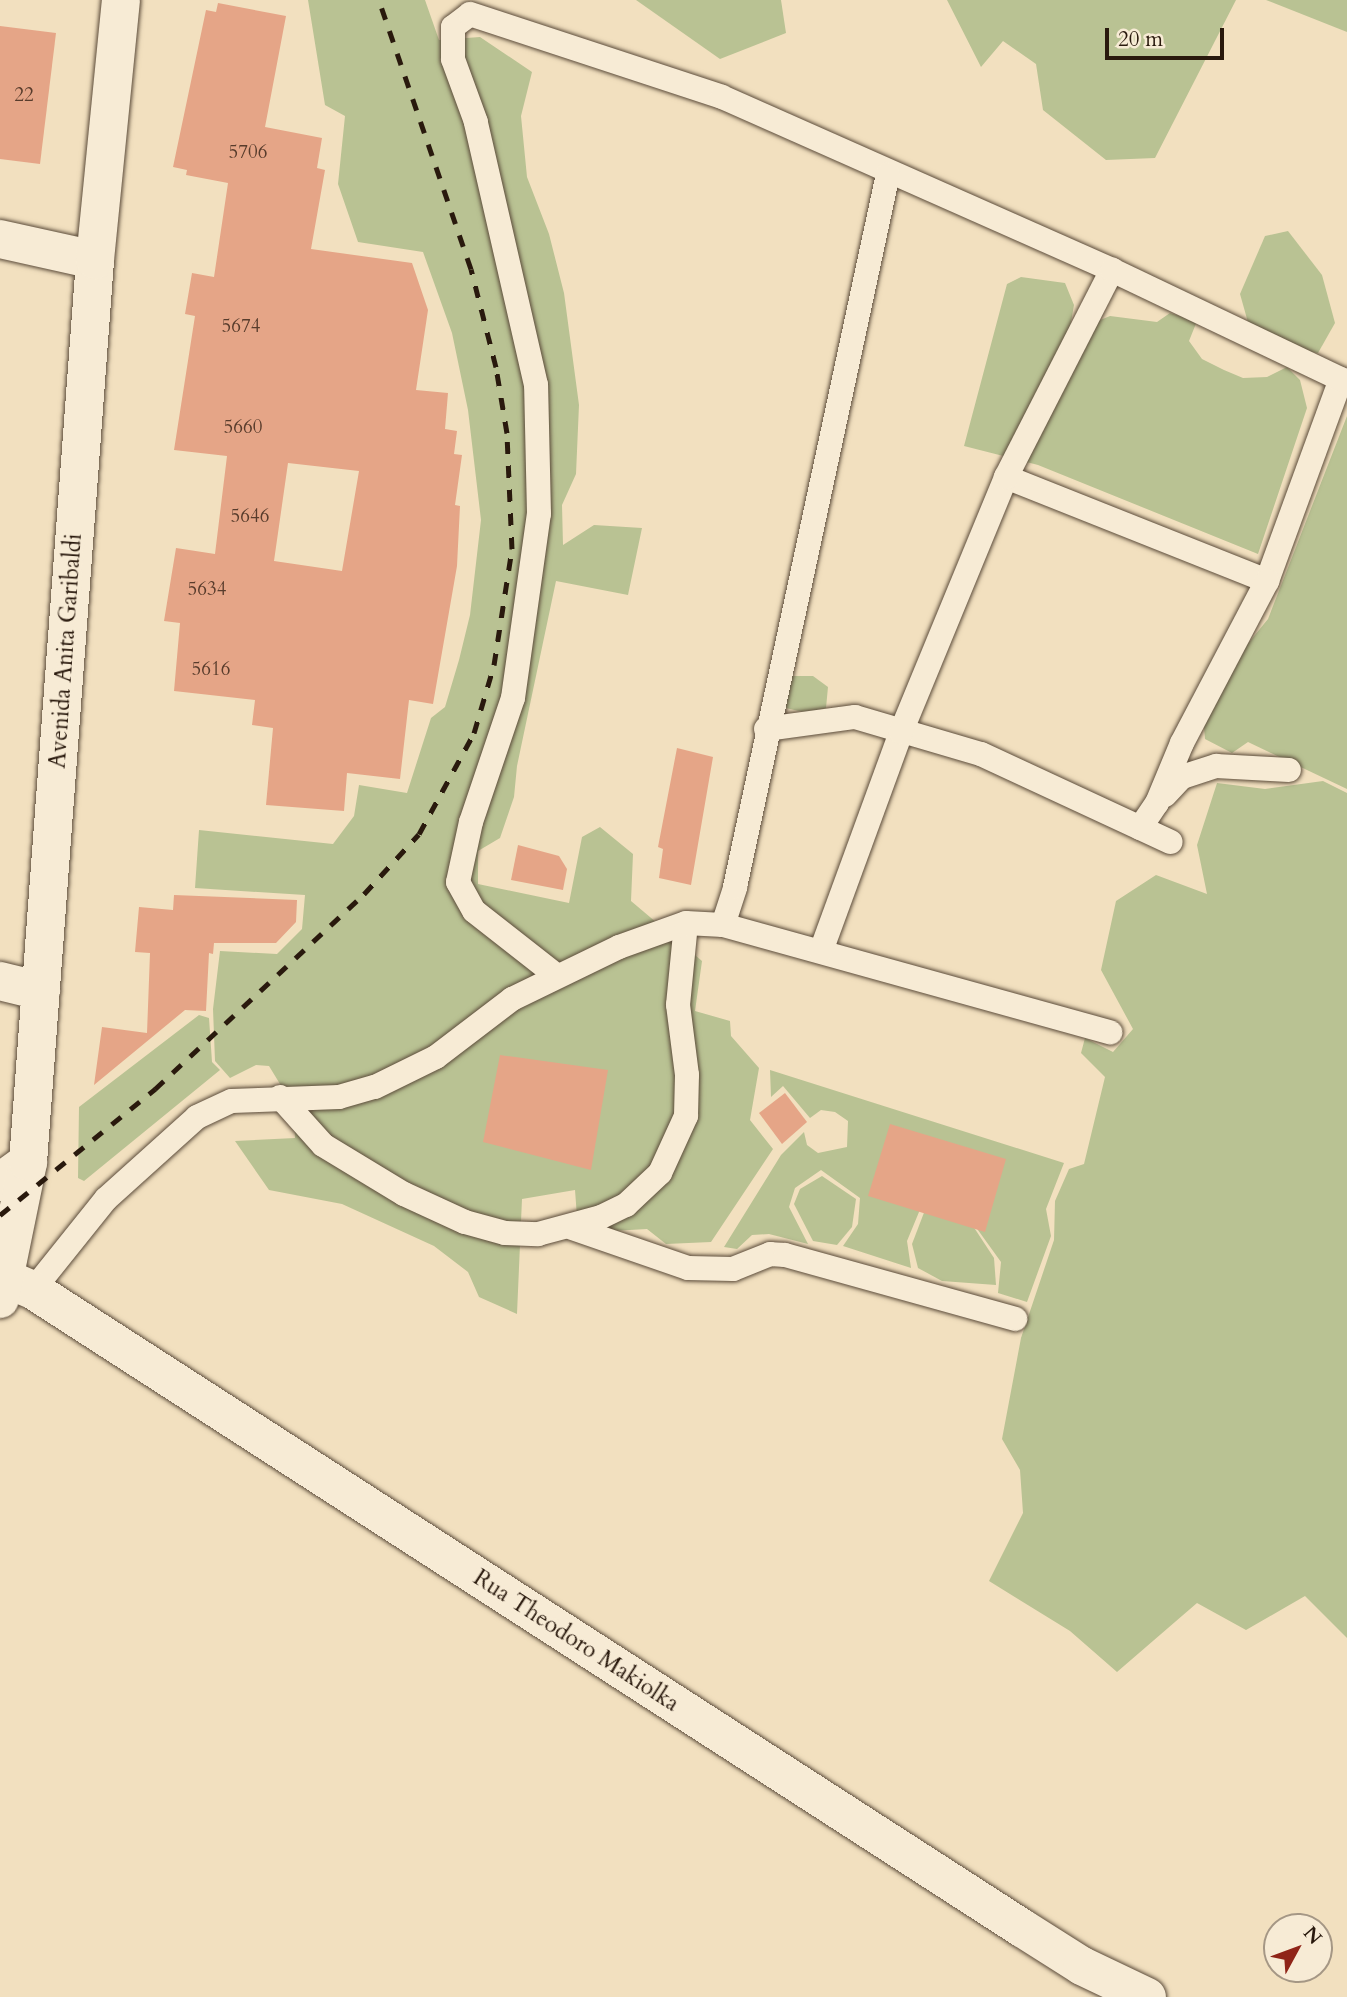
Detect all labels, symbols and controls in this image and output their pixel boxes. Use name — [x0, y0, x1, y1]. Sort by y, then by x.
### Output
scale bar — [1109, 14, 1228, 58]
text: 20 m — [1118, 25, 1163, 54]
house number: 22 — [14, 85, 34, 107]
house number: 5706 — [229, 142, 267, 164]
house number: 5674 — [222, 316, 260, 338]
house number: 5660 — [224, 417, 262, 439]
house number: 5646 — [231, 506, 269, 528]
street label: Avenida Anita Garibaldi — [44, 533, 88, 769]
house number: 5634 — [188, 579, 226, 601]
house number: 5616 — [192, 659, 230, 681]
street label: Rua Theodoro Makiolka — [468, 1564, 684, 1718]
north arrow — [1263, 1913, 1333, 1983]
text: N — [1297, 1921, 1328, 1950]

